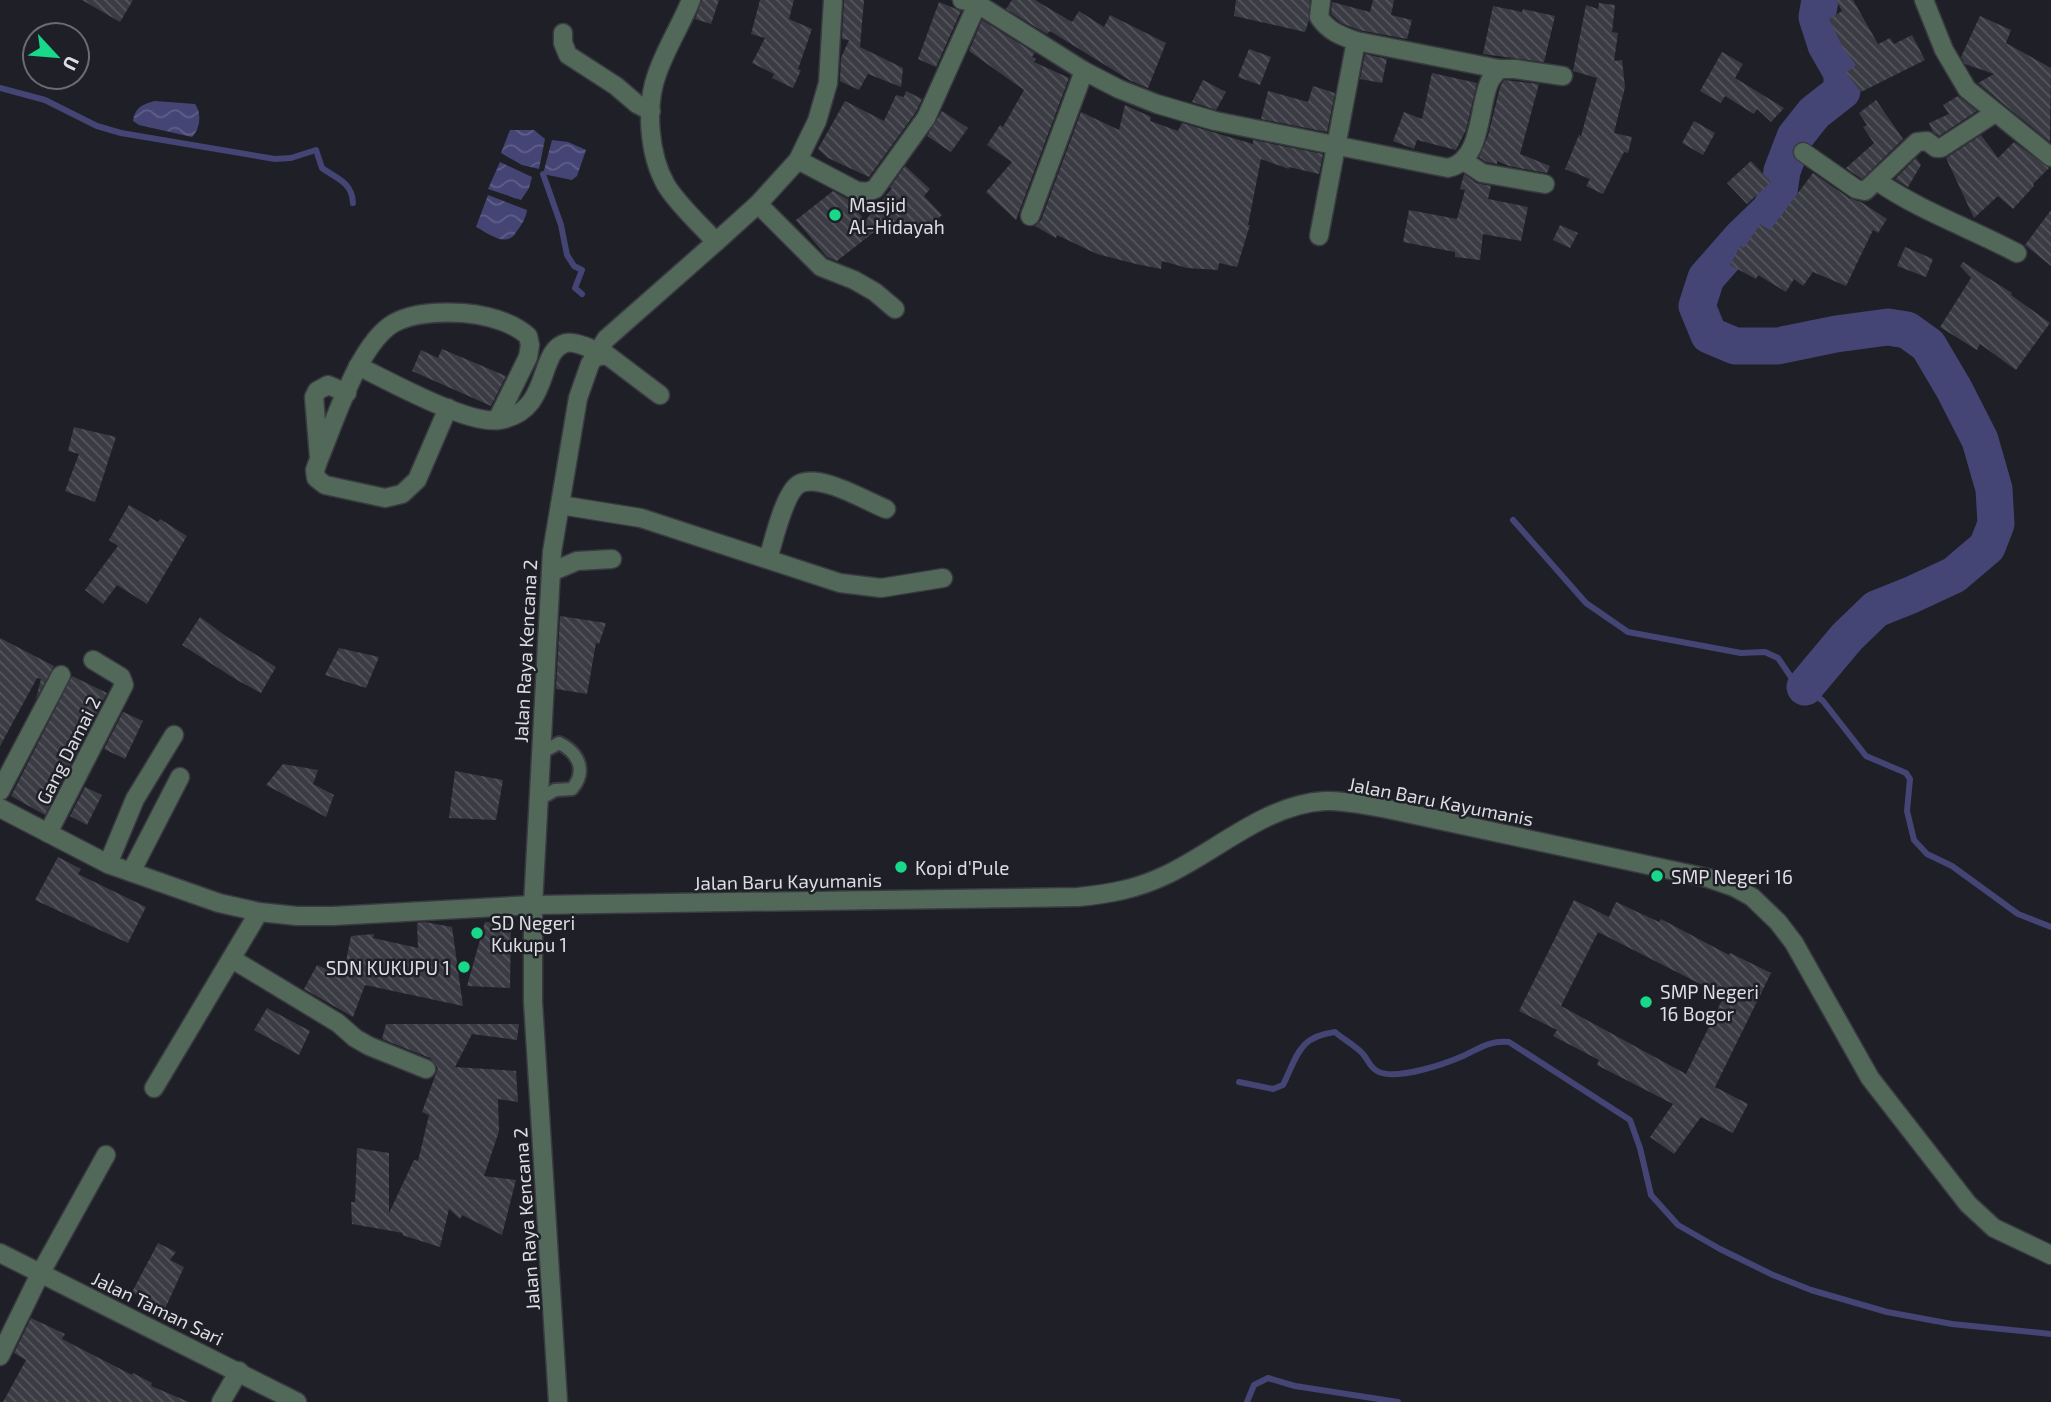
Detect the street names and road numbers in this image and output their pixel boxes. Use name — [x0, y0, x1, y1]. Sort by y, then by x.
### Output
street label: Jalan Raya Kencana 2 — [509, 559, 541, 743]
street label: Gang Damai 2 — [31, 692, 105, 808]
street label: Jalan Baru Kayumanis — [1346, 772, 1536, 830]
street label: Jalan Baru Kayumanis — [694, 868, 882, 894]
street label: Jalan Raya Kencana 2 — [508, 1127, 544, 1311]
street label: Jalan Taman Sari — [89, 1266, 227, 1350]

